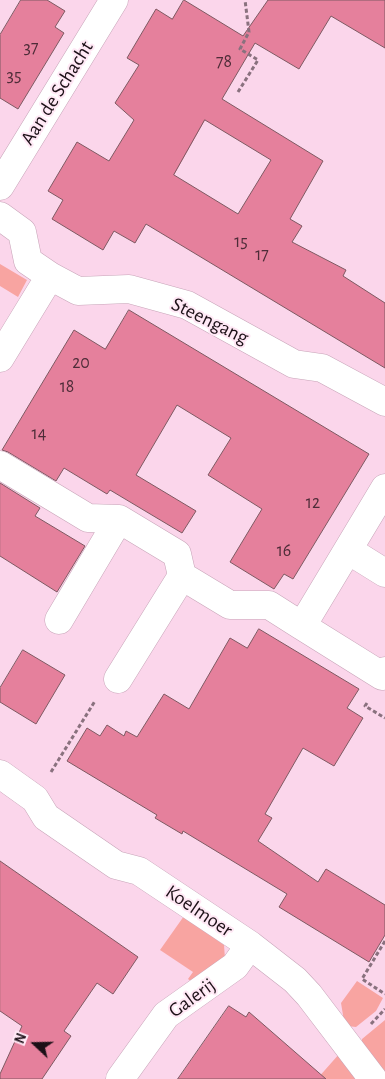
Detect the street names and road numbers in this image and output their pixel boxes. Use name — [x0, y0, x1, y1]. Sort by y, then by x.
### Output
street label: Aan de Schacht — [16, 37, 98, 149]
street label: Steengang — [167, 292, 253, 350]
street label: Koelmoer — [161, 880, 237, 942]
street label: Galerij — [164, 973, 220, 1023]

